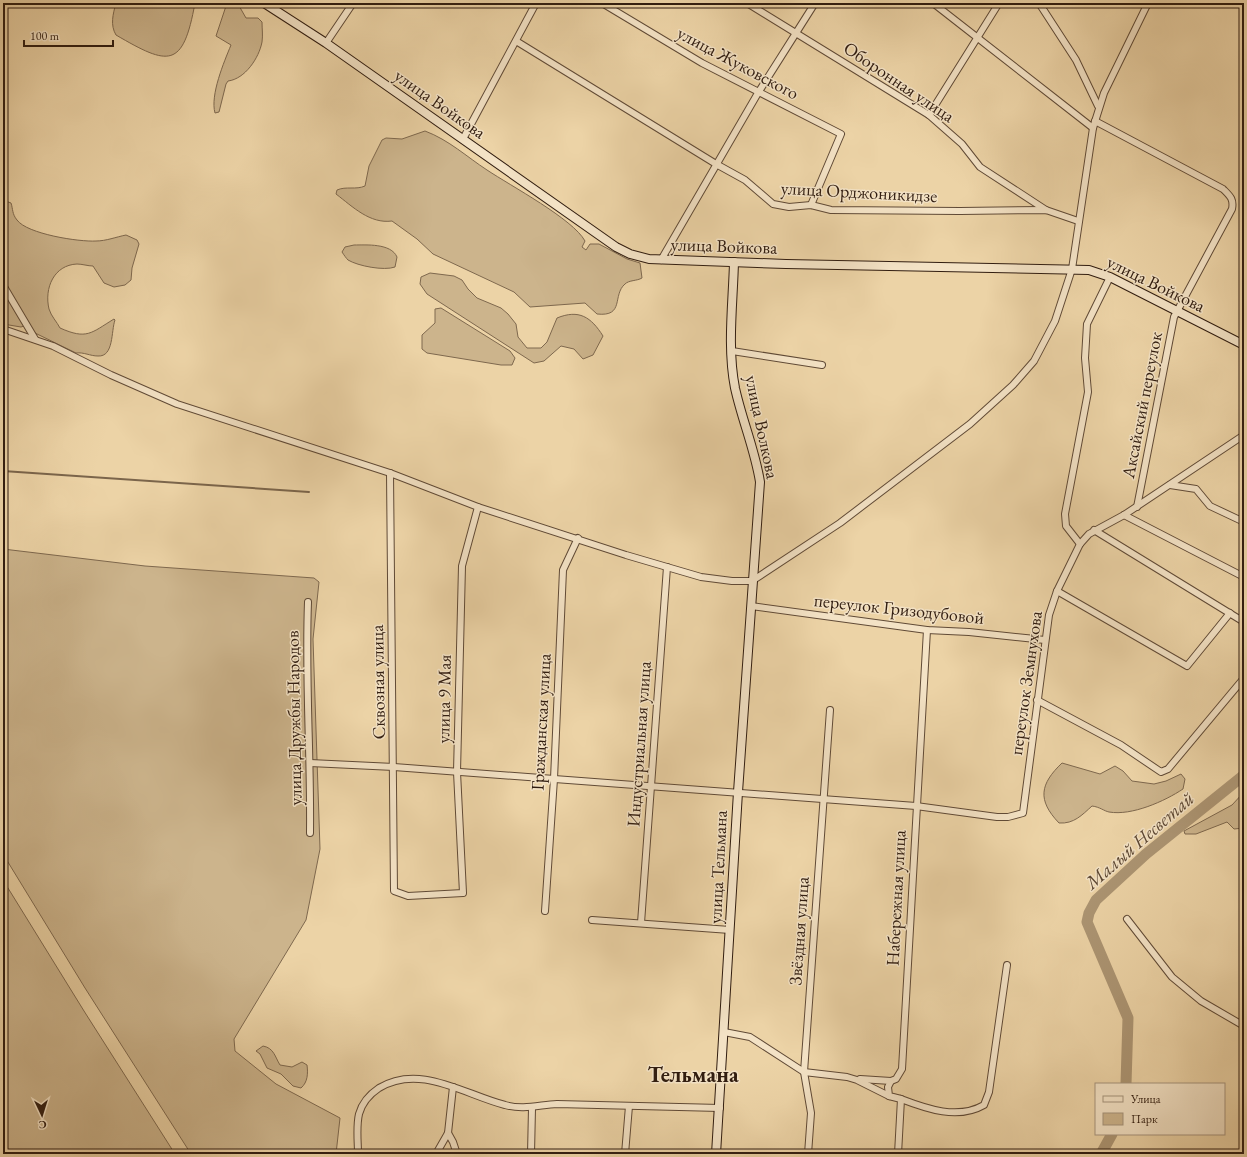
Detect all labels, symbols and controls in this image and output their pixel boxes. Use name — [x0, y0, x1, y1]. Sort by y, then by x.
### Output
street label: улица Жуковского — [673, 21, 803, 104]
scale bar — [24, 22, 113, 48]
text: 100 m — [30, 28, 60, 44]
street label: Оборонная улица — [839, 36, 960, 128]
street label: улица Войкова — [390, 64, 491, 144]
street label: улица Орджоникидзе — [780, 176, 938, 207]
street label: улица Войкова — [670, 232, 778, 259]
street label: улица Войкова — [1103, 250, 1210, 318]
street label: Аксайский переулок — [1116, 329, 1167, 481]
street label: улица Волкова — [740, 373, 785, 482]
street label: переулок Гризодубовой — [813, 588, 986, 629]
street label: переулок Земнухова — [1004, 609, 1047, 757]
street label: Сквозная улица — [365, 624, 390, 740]
street label: улица Дружбы Народов — [280, 630, 307, 806]
street label: Гражданская улица — [525, 652, 556, 791]
street label: улица 9 Мая — [431, 654, 456, 744]
street label: Индустриальная улица — [621, 660, 656, 828]
water label: Малый Несветай — [1079, 786, 1199, 895]
street label: улица Тельмана — [703, 809, 732, 924]
street label: Набережная улица — [880, 829, 911, 966]
street label: Звёздная улица — [783, 875, 814, 986]
district label: Тельмана — [647, 1060, 739, 1089]
legend — [1095, 1083, 1225, 1135]
text: Улица — [1130, 1091, 1161, 1107]
north arrow — [22, 1095, 62, 1135]
text: Парк — [1131, 1111, 1158, 1127]
text: С — [38, 1118, 47, 1132]

